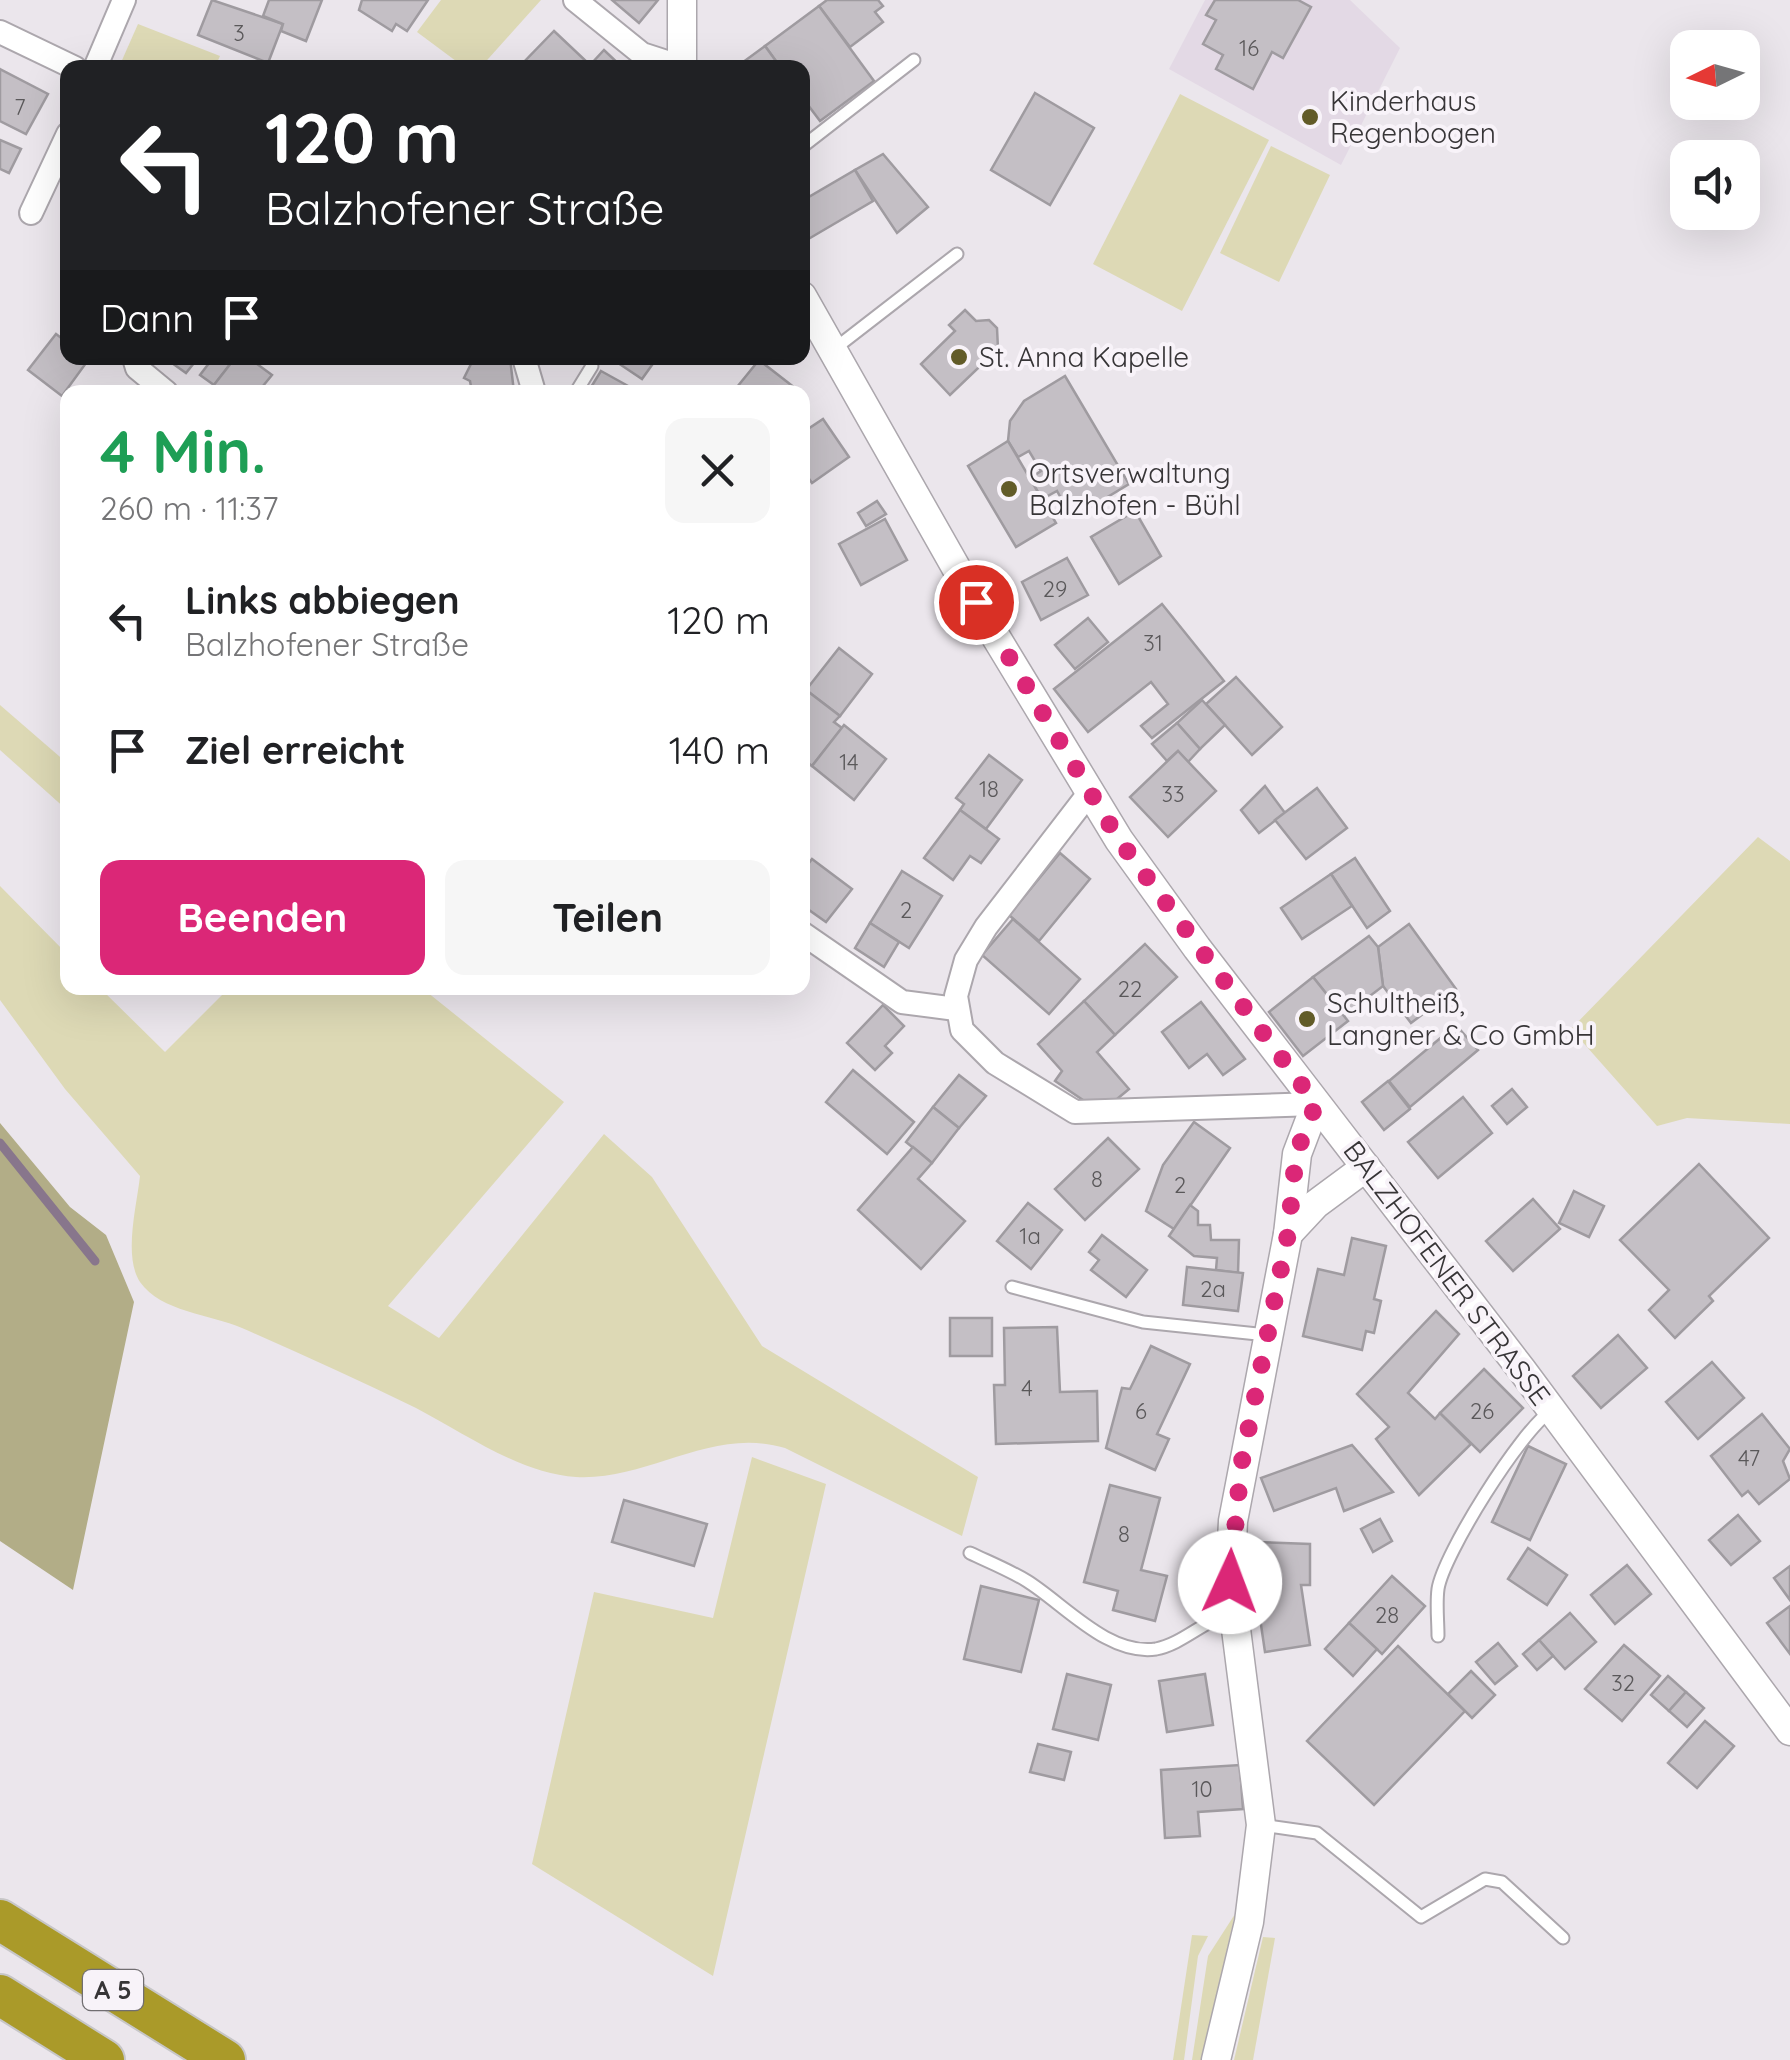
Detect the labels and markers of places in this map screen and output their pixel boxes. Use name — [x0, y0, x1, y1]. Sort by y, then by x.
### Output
place label: Kinderhaus Regenbogen — [1330, 83, 1496, 150]
marker: Kinderhaus Regenbogen — [1299, 106, 1321, 128]
place label: St. Anna Kapelle — [979, 339, 1189, 374]
marker: St. Anna Kapelle — [948, 346, 970, 368]
place label: Ortsverwaltung Balzhofen - Bühl — [1029, 455, 1241, 522]
marker: Ortsverwaltung Balzhofen - Bühl — [998, 478, 1020, 500]
pin — [934, 560, 1019, 645]
place label: Schultheiß, Langner & Co GmbH — [1327, 985, 1595, 1052]
marker: Schultheiß, Langner & Co GmbH — [1296, 1008, 1318, 1030]

